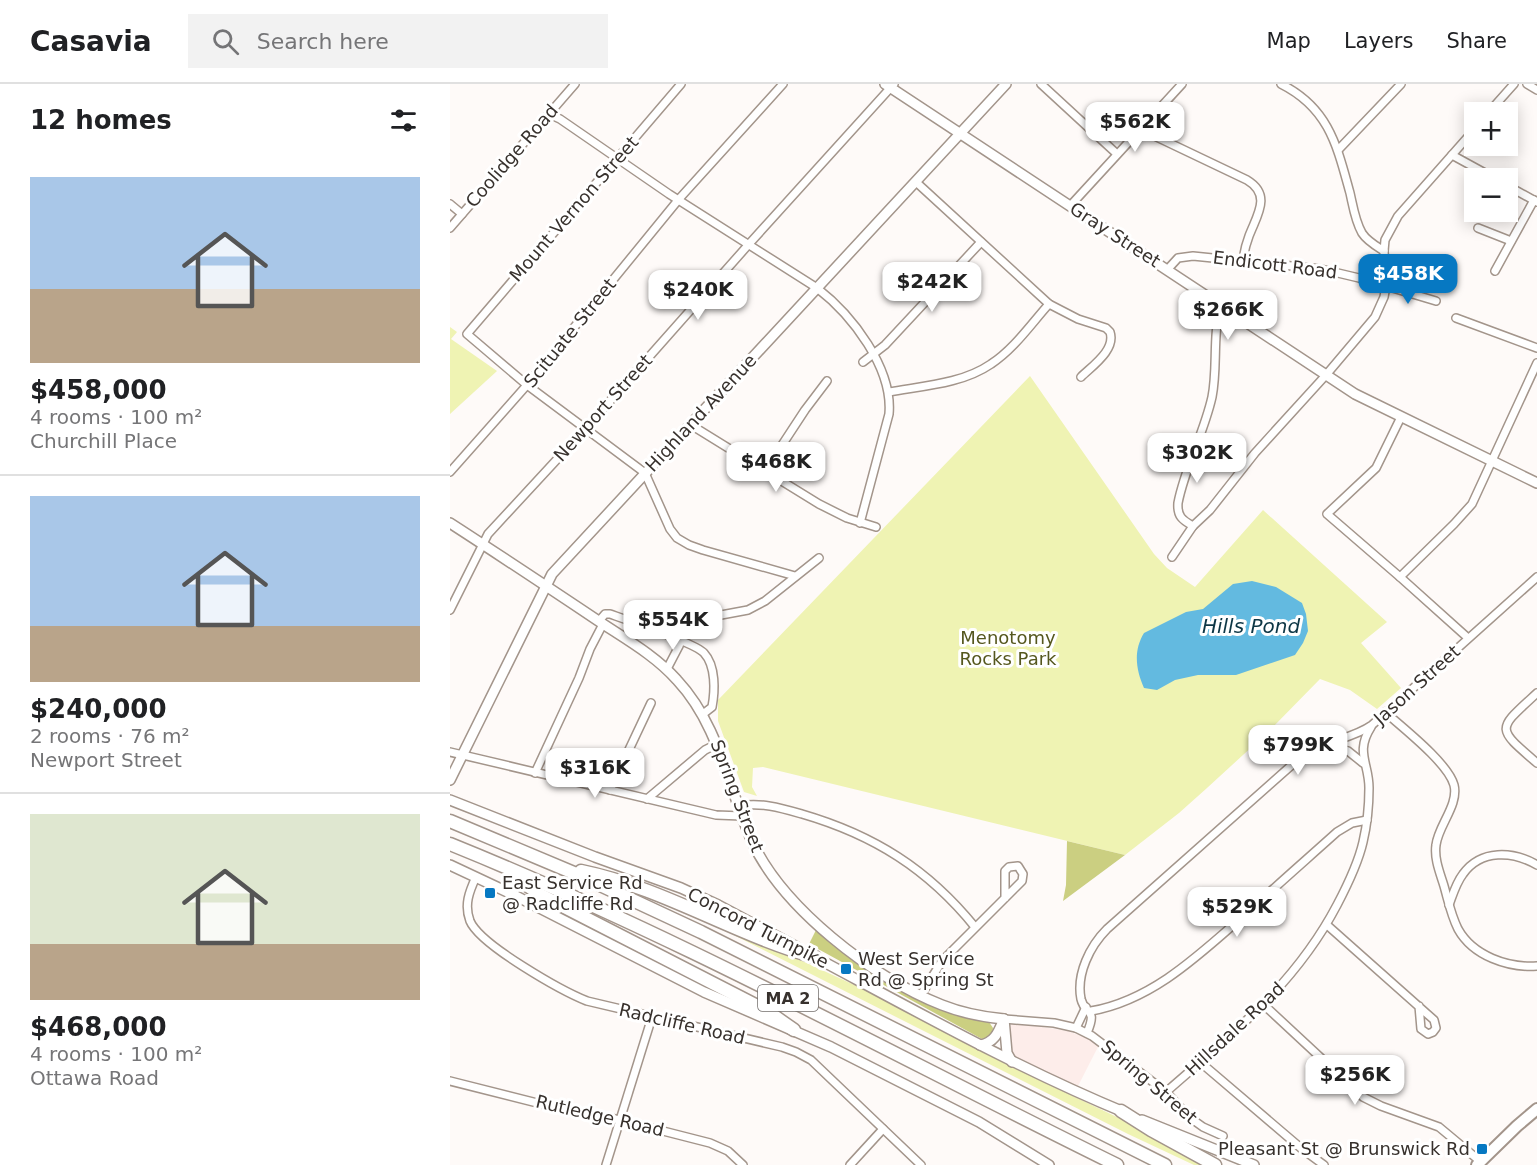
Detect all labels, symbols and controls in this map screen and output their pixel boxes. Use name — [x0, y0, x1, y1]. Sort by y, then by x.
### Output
search box — [188, 14, 608, 68]
text: Casavia — [30, 25, 152, 58]
icon: search — [209, 25, 242, 58]
text: Search here — [257, 29, 389, 54]
text: Map — [1267, 29, 1311, 53]
text: Layers — [1344, 29, 1413, 53]
text: Share — [1446, 29, 1507, 53]
street label: Coolidge Road — [461, 100, 562, 211]
pin: $562K — [1093, 102, 1177, 153]
map controls — [1464, 102, 1518, 222]
button: + — [1464, 102, 1518, 156]
icon: filters — [387, 104, 420, 137]
text: 12 homes — [30, 105, 172, 135]
text: $562K — [1099, 109, 1171, 133]
street label: Mount Vernon Street — [505, 132, 642, 286]
button: − — [1464, 168, 1518, 222]
street label: Gray Street — [1066, 198, 1164, 272]
icon: home — [171, 216, 279, 324]
street label: Endicott Road — [1212, 246, 1338, 283]
pin: $458K — [1366, 254, 1450, 305]
text: $458K — [1372, 261, 1444, 285]
pin: $242K — [890, 262, 974, 313]
text: $242K — [896, 269, 968, 293]
pin: $240K — [656, 270, 740, 321]
street label: Scituate Street — [519, 274, 620, 392]
text: $240K — [662, 277, 734, 301]
pin: $266K — [1186, 290, 1270, 341]
text: $266K — [1192, 297, 1264, 321]
street label: Newport Street — [549, 350, 656, 465]
street label: Highland Avenue — [641, 350, 760, 476]
text: $458,000 — [30, 375, 167, 405]
text: 4 rooms · 100 m² — [30, 405, 202, 429]
text: Churchill Place — [30, 429, 177, 453]
pin: $302K — [1155, 433, 1239, 484]
text: $302K — [1161, 440, 1233, 464]
pin: $468K — [734, 442, 818, 493]
text: $468K — [740, 449, 812, 473]
icon: home — [171, 535, 279, 643]
pin: $554K — [631, 600, 715, 651]
text: $554K — [637, 607, 709, 631]
water label: Hills Pond — [1202, 614, 1300, 638]
park label: Menotomy Rocks Park — [959, 627, 1057, 669]
street label: Jason Street — [1369, 641, 1464, 729]
text: $240,000 — [30, 694, 167, 724]
text: 2 rooms · 76 m² — [30, 724, 190, 748]
pin: $799K — [1256, 725, 1340, 776]
text: $799K — [1262, 732, 1334, 756]
street label: Spring Street — [706, 737, 769, 855]
text: Newport Street — [30, 748, 182, 772]
pin: $316K — [553, 748, 637, 799]
text: $316K — [559, 755, 631, 779]
icon: home — [171, 853, 279, 961]
place label: East Service Rd @ Radcliffe Rd — [502, 872, 643, 914]
street label: Concord Turnpike — [684, 883, 832, 972]
marker: East Service Rd @ Radcliffe Rd — [483, 886, 497, 900]
pin: $529K — [1195, 887, 1279, 938]
text: $529K — [1201, 894, 1273, 918]
place label: West Service Rd @ Spring St — [858, 948, 994, 990]
marker: West Service Rd @ Spring St — [839, 962, 853, 976]
street label: Hillsdale Road — [1181, 978, 1288, 1080]
road number: MA 2 — [758, 985, 818, 1011]
street label: Radcliffe Road — [617, 999, 747, 1048]
text: $468,000 — [30, 1012, 167, 1042]
street label: Spring Street — [1097, 1035, 1201, 1128]
text: 4 rooms · 100 m² — [30, 1042, 202, 1066]
pin: $256K — [1313, 1055, 1397, 1106]
text: $256K — [1319, 1062, 1391, 1086]
text: Ottawa Road — [30, 1066, 159, 1090]
street label: Rutledge Road — [534, 1091, 666, 1140]
place label: Pleasant St @ Brunswick Rd — [1218, 1138, 1470, 1159]
marker: Pleasant St @ Brunswick Rd — [1475, 1142, 1489, 1156]

